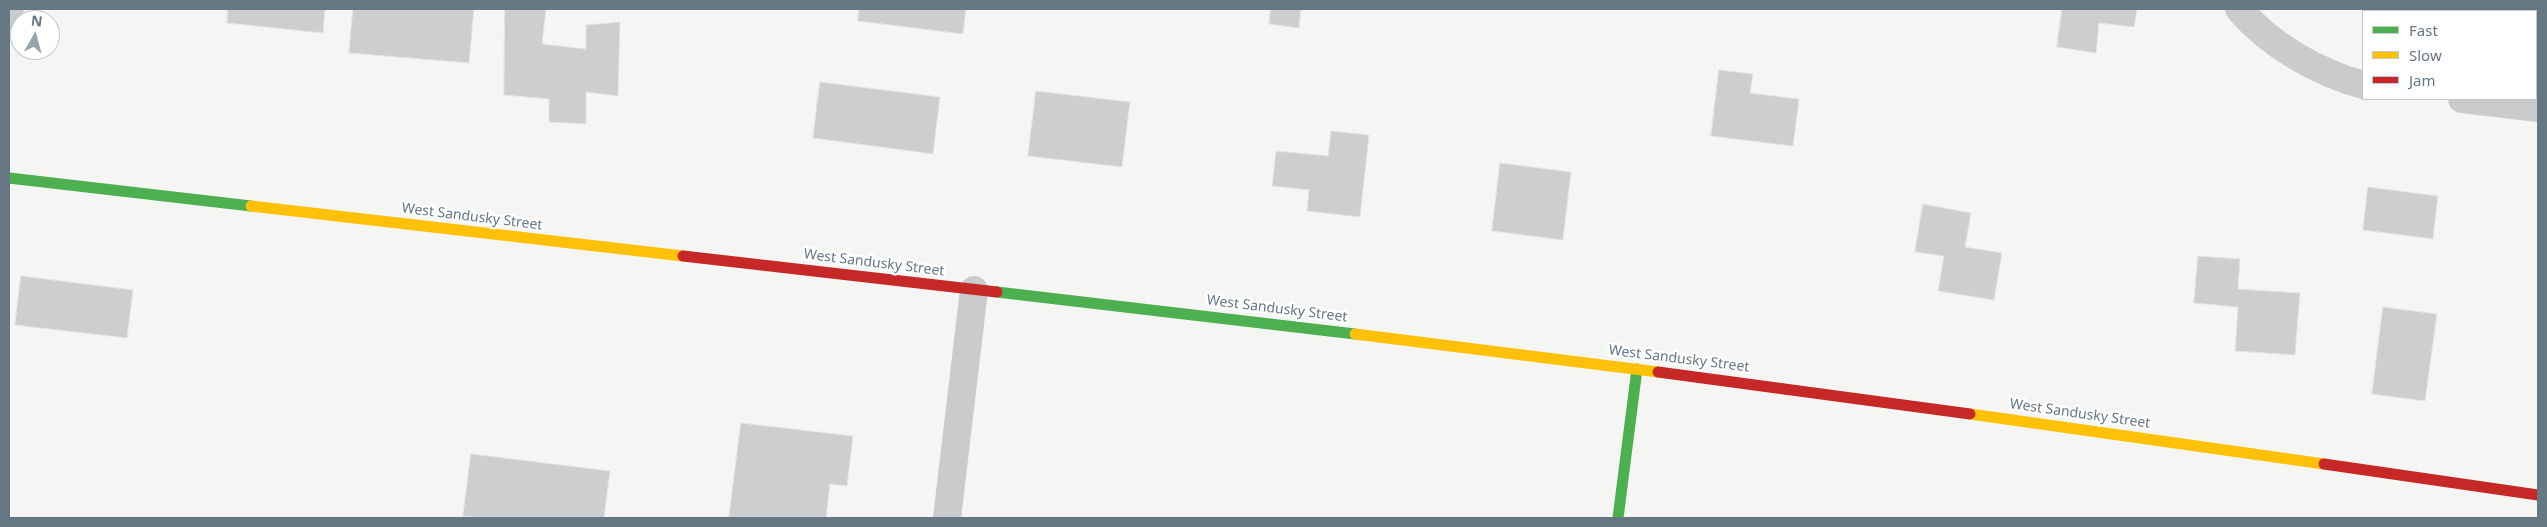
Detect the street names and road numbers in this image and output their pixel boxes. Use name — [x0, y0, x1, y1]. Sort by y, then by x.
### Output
street label: West Sandusky Street — [401, 200, 543, 234]
street label: West Sandusky Street — [803, 246, 945, 280]
street label: West Sandusky Street — [1206, 292, 1348, 326]
street label: West Sandusky Street — [1608, 342, 1750, 376]
street label: West Sandusky Street — [2009, 396, 2151, 432]

